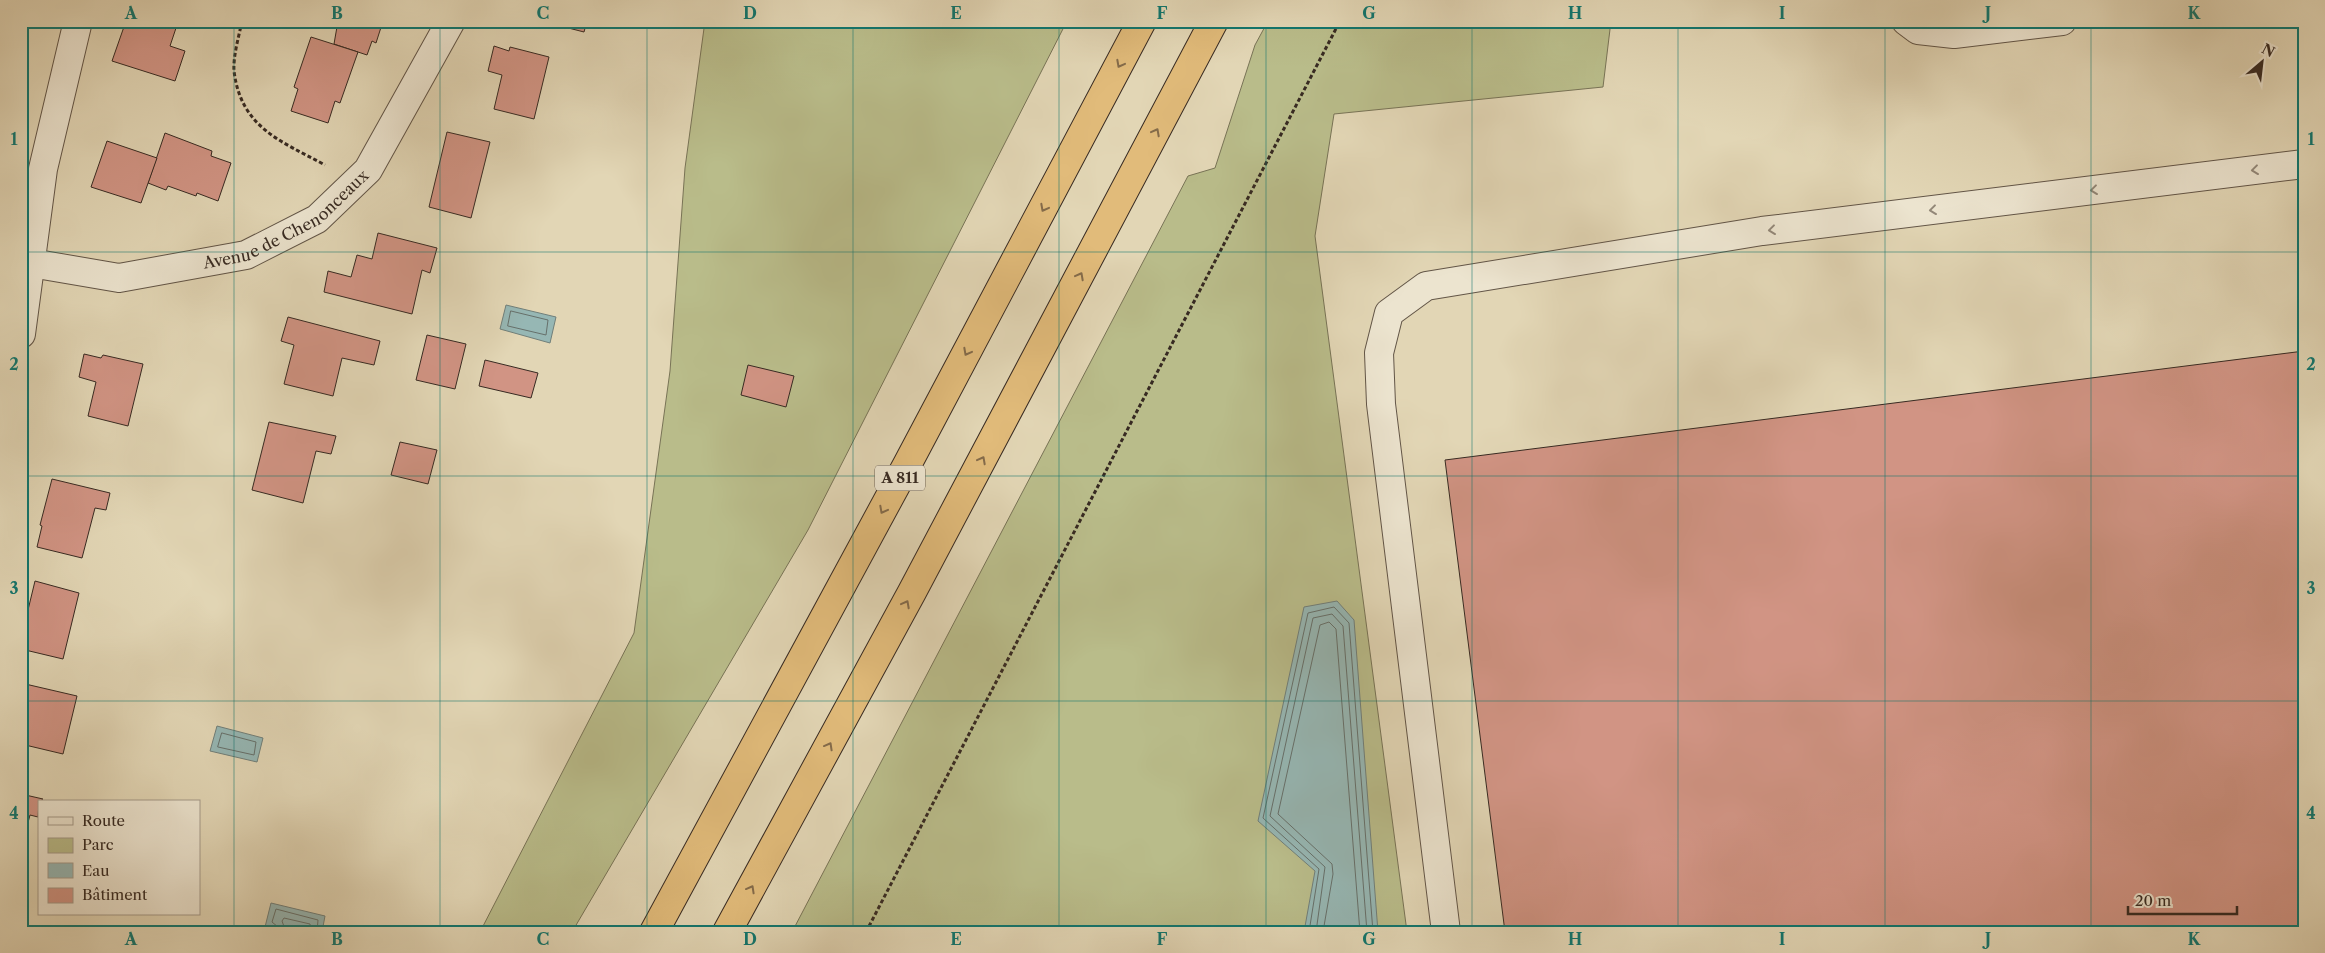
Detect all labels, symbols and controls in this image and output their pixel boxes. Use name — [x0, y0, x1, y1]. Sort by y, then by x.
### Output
text: A — [124, 3, 138, 23]
text: B — [331, 3, 343, 23]
text: C — [537, 3, 549, 23]
text: D — [743, 3, 757, 23]
text: E — [950, 3, 962, 23]
text: F — [1157, 3, 1168, 23]
text: G — [1362, 3, 1376, 23]
text: H — [1568, 3, 1582, 23]
text: I — [1779, 3, 1786, 23]
text: J — [1982, 3, 1991, 23]
text: K — [2188, 3, 2202, 23]
north arrow — [2238, 38, 2288, 88]
text: N — [2259, 40, 2278, 61]
one-way arrow — [1116, 59, 1126, 68]
text: 1 — [10, 129, 18, 149]
one-way arrow — [1150, 129, 1160, 138]
text: 1 — [2307, 129, 2315, 149]
one-way arrow — [2251, 164, 2259, 175]
street label: Avenue de Chenonceaux — [200, 165, 373, 273]
one-way arrow — [2090, 184, 2098, 195]
one-way arrow — [1040, 203, 1050, 212]
one-way arrow — [1929, 204, 1937, 215]
one-way arrow — [1767, 224, 1775, 235]
one-way arrow — [1074, 272, 1084, 281]
one-way arrow — [964, 346, 974, 355]
text: 2 — [9, 354, 19, 374]
text: 2 — [2306, 354, 2316, 374]
one-way arrow — [976, 456, 986, 465]
road number: A 811 — [875, 466, 925, 490]
one-way arrow — [879, 505, 889, 514]
text: 3 — [9, 578, 19, 598]
text: 3 — [2306, 578, 2316, 598]
one-way arrow — [900, 600, 910, 609]
one-way arrow — [823, 743, 833, 752]
legend — [38, 800, 200, 916]
text: 4 — [9, 803, 19, 823]
text: 4 — [2306, 803, 2316, 823]
text: Route — [82, 811, 125, 830]
text: Parc — [82, 835, 114, 854]
text: Eau — [82, 861, 110, 880]
scale bar — [2128, 883, 2236, 915]
text: Bâtiment — [82, 885, 148, 904]
one-way arrow — [745, 885, 755, 894]
text: 20 m — [2135, 891, 2171, 910]
text: A — [124, 929, 138, 949]
text: B — [331, 929, 343, 949]
text: C — [537, 929, 549, 949]
text: D — [743, 929, 757, 949]
text: E — [950, 929, 962, 949]
text: F — [1157, 929, 1168, 949]
text: G — [1362, 929, 1376, 949]
text: H — [1568, 929, 1582, 949]
text: I — [1779, 929, 1786, 949]
text: J — [1982, 929, 1991, 949]
text: K — [2188, 929, 2202, 949]

